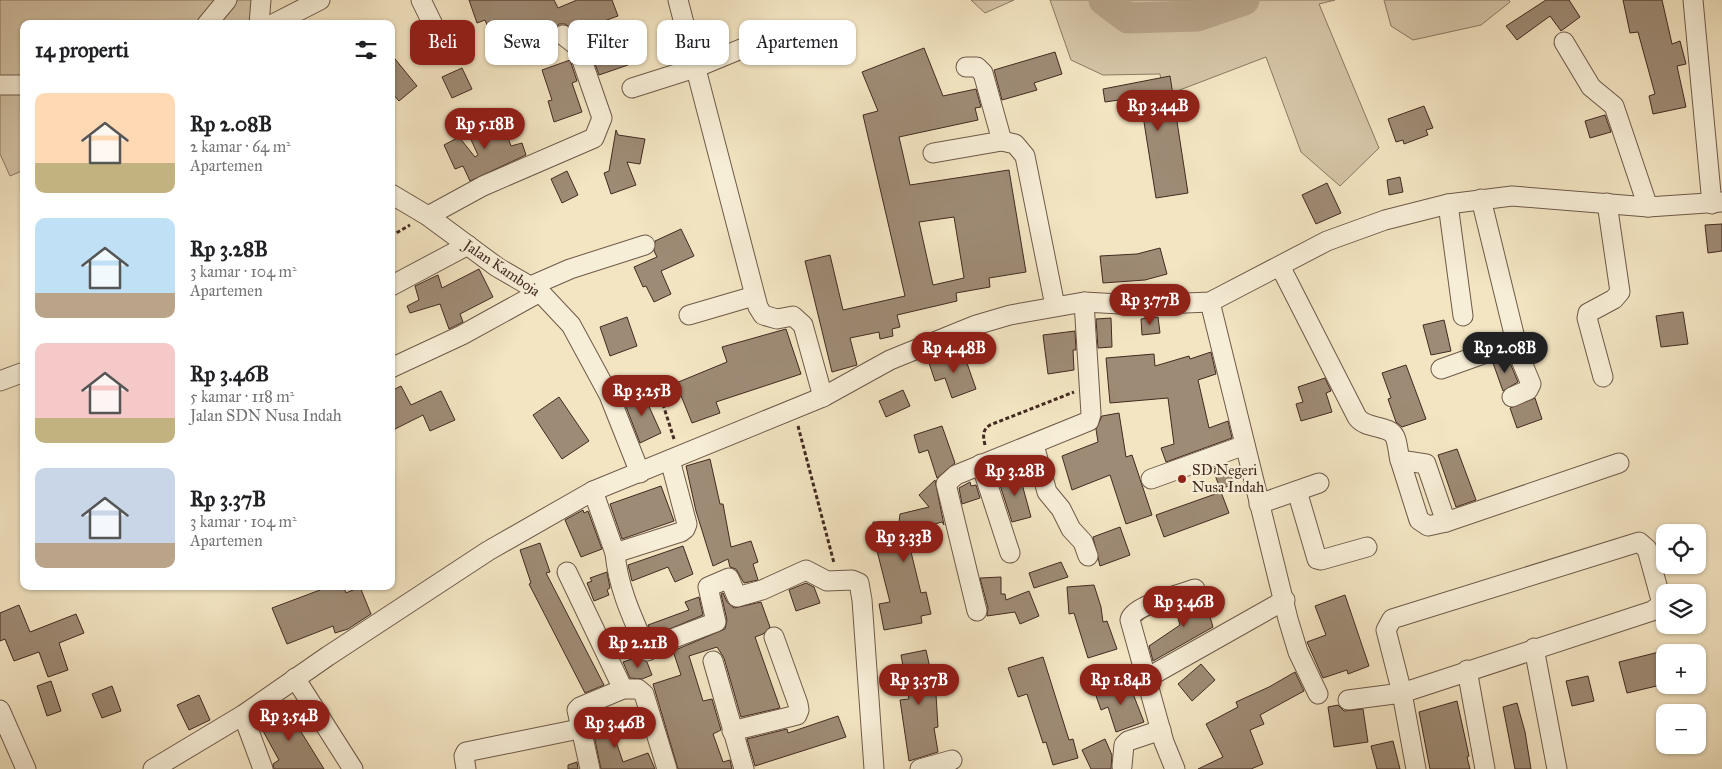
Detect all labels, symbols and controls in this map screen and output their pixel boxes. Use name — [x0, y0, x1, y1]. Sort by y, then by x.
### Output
chip: Beli — [410, 20, 475, 65]
chip: Sewa — [485, 20, 558, 65]
chip: Filter — [568, 20, 647, 65]
chip: Baru — [657, 20, 729, 65]
chip: Apartemen — [739, 20, 856, 65]
icon: filters — [352, 36, 380, 64]
text: 14 properti — [35, 37, 129, 63]
pin: Rp 3.44B — [1106, 90, 1210, 132]
text: Rp 3.44B — [1128, 96, 1189, 115]
pin: Rp 5.18B — [433, 108, 537, 150]
text: Rp 2.08B — [190, 111, 272, 137]
icon: home — [75, 113, 135, 173]
text: Rp 5.18B — [456, 114, 514, 133]
text: 2 kamar · 64 m² — [190, 137, 291, 156]
text: Apartemen — [190, 156, 263, 175]
street label: Jalan Kamboja — [458, 235, 544, 301]
text: Rp 3.28B — [190, 236, 268, 262]
icon: home — [75, 238, 135, 298]
text: 3 kamar · 104 m² — [190, 262, 297, 281]
text: Apartemen — [190, 281, 263, 300]
pin: Rp 3.77B — [1098, 284, 1202, 326]
text: Rp 3.77B — [1120, 290, 1180, 309]
pin: Rp 4.48B — [902, 332, 1006, 374]
pin: Rp 2.08B — [1453, 332, 1557, 374]
text: Rp 4.48B — [922, 338, 986, 357]
text: Rp 2.08B — [1474, 338, 1536, 357]
text: Rp 3.46B — [190, 361, 269, 387]
icon: home — [75, 363, 135, 423]
pin: Rp 3.25B — [590, 374, 694, 417]
text: Rp 3.25B — [613, 381, 671, 400]
text: 5 kamar · 118 m² — [190, 387, 294, 406]
text: Jalan SDN Nusa Indah — [190, 406, 342, 425]
pin: Rp 3.28B — [963, 454, 1067, 497]
text: Rp 3.28B — [985, 461, 1045, 480]
place label: SD Negeri Nusa Indah — [1192, 461, 1265, 496]
marker: SD Negeri Nusa Indah — [1176, 473, 1188, 485]
text: Rp 3.37B — [190, 486, 266, 512]
icon: home — [75, 488, 135, 548]
text: 3 kamar · 104 m² — [190, 512, 297, 531]
pin: Rp 3.33B — [852, 520, 956, 563]
map controls — [1656, 524, 1706, 754]
button: locate — [1656, 524, 1706, 574]
text: Rp 3.33B — [876, 527, 932, 546]
text: Apartemen — [190, 531, 263, 550]
button: layers — [1656, 584, 1706, 634]
pin: Rp 3.46B — [1132, 586, 1236, 628]
text: Rp 3.46B — [1154, 592, 1214, 611]
pin: Rp 2.21B — [586, 626, 690, 669]
text: Rp 2.21B — [608, 633, 668, 652]
button: + — [1656, 644, 1706, 694]
pin: Rp 3.37B — [867, 664, 971, 706]
pin: Rp 1.84B — [1069, 664, 1173, 706]
text: Rp 3.37B — [890, 670, 948, 689]
text: Rp 1.84B — [1091, 670, 1151, 689]
pin: Rp 3.54B — [237, 700, 341, 742]
button: − — [1656, 704, 1706, 754]
text: Rp 3.54B — [260, 706, 318, 725]
pin: Rp 3.46B — [563, 706, 667, 749]
text: Rp 3.46B — [585, 713, 645, 732]

